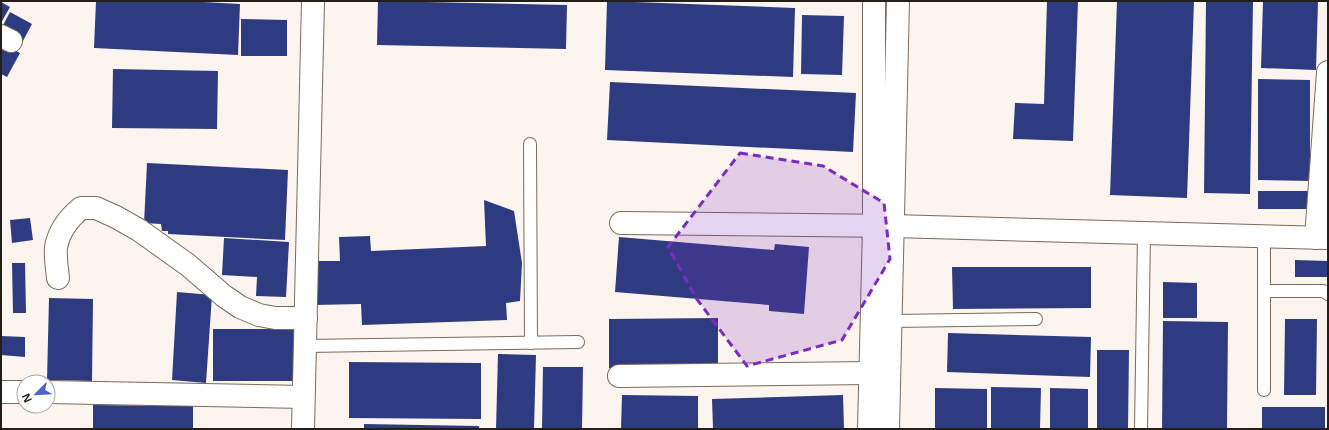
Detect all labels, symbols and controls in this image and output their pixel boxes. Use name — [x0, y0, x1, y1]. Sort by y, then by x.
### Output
north arrow — [16, 374, 56, 414]
text: N — [18, 391, 35, 405]

